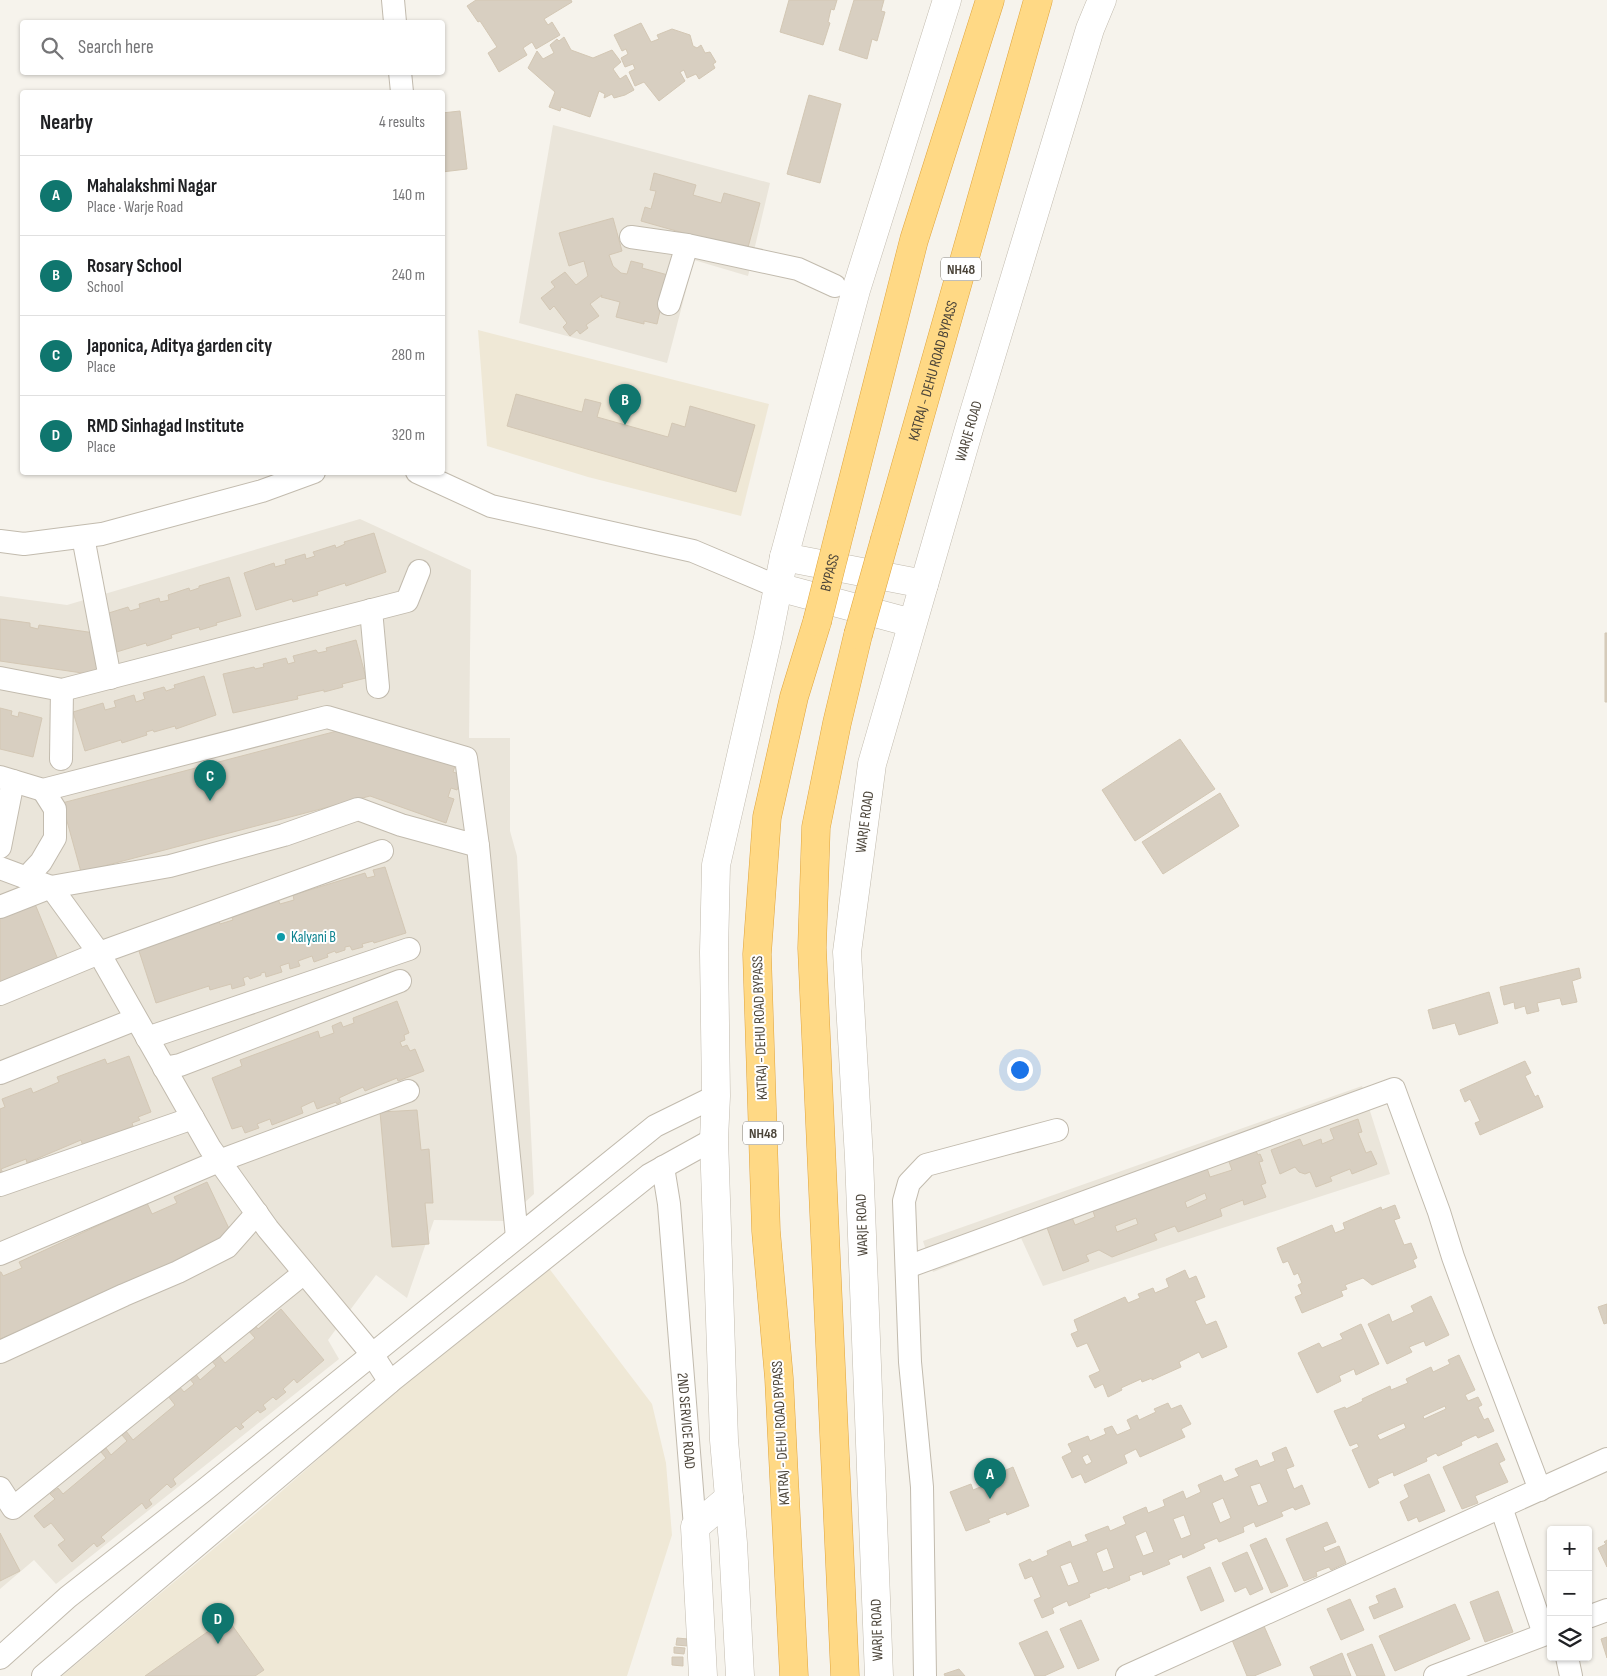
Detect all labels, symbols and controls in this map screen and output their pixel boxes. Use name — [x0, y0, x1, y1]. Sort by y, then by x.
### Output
search box — [20, 20, 445, 75]
icon: search — [38, 34, 66, 62]
text: Search here — [78, 36, 154, 59]
text: Nearby — [40, 110, 93, 135]
text: 4 results — [379, 113, 425, 132]
text: Mahalakshmi Nagar — [87, 175, 217, 198]
text: A — [52, 186, 60, 205]
text: 140 m — [393, 186, 425, 205]
text: Place · Warje Road — [87, 198, 183, 217]
text: Rosary School — [87, 255, 182, 278]
road number: NH48 — [941, 258, 981, 280]
text: B — [52, 266, 60, 285]
text: 240 m — [392, 266, 425, 285]
text: School — [87, 278, 123, 297]
street label: KATRAJ - DEHU ROAD BYPASS — [904, 298, 962, 443]
text: Japonica, Aditya garden city — [87, 335, 272, 358]
text: C — [52, 346, 60, 365]
text: 280 m — [391, 346, 425, 365]
text: Place — [87, 358, 116, 377]
pin: B — [609, 384, 641, 425]
street label: WARJE ROAD — [951, 398, 987, 464]
text: RMD Sinhagad Institute — [87, 415, 244, 438]
text: D — [52, 426, 60, 445]
text: 320 m — [392, 426, 425, 445]
text: Place — [87, 438, 116, 457]
street label: BYPASS — [816, 552, 843, 593]
pin: C — [194, 760, 226, 801]
street label: WARJE ROAD — [851, 790, 878, 854]
place label: Kalyani B — [291, 928, 336, 947]
marker: Kalyani B — [275, 931, 287, 943]
street label: KATRAJ - DEHU ROAD BYPASS — [748, 955, 772, 1101]
your location — [1007, 1057, 1033, 1083]
road number: NH48 — [743, 1122, 783, 1144]
street label: WARJE ROAD — [851, 1194, 873, 1256]
street label: KATRAJ - DEHU ROAD BYPASS — [768, 1360, 794, 1506]
street label: 2ND SERVICE ROAD — [673, 1372, 700, 1470]
pin: A — [974, 1458, 1006, 1499]
map controls — [1547, 1526, 1592, 1661]
button: + — [1547, 1526, 1592, 1571]
button: − — [1547, 1571, 1592, 1616]
street label: WARJE ROAD — [866, 1599, 888, 1661]
pin: D — [202, 1603, 234, 1644]
button: layers — [1547, 1616, 1592, 1661]

